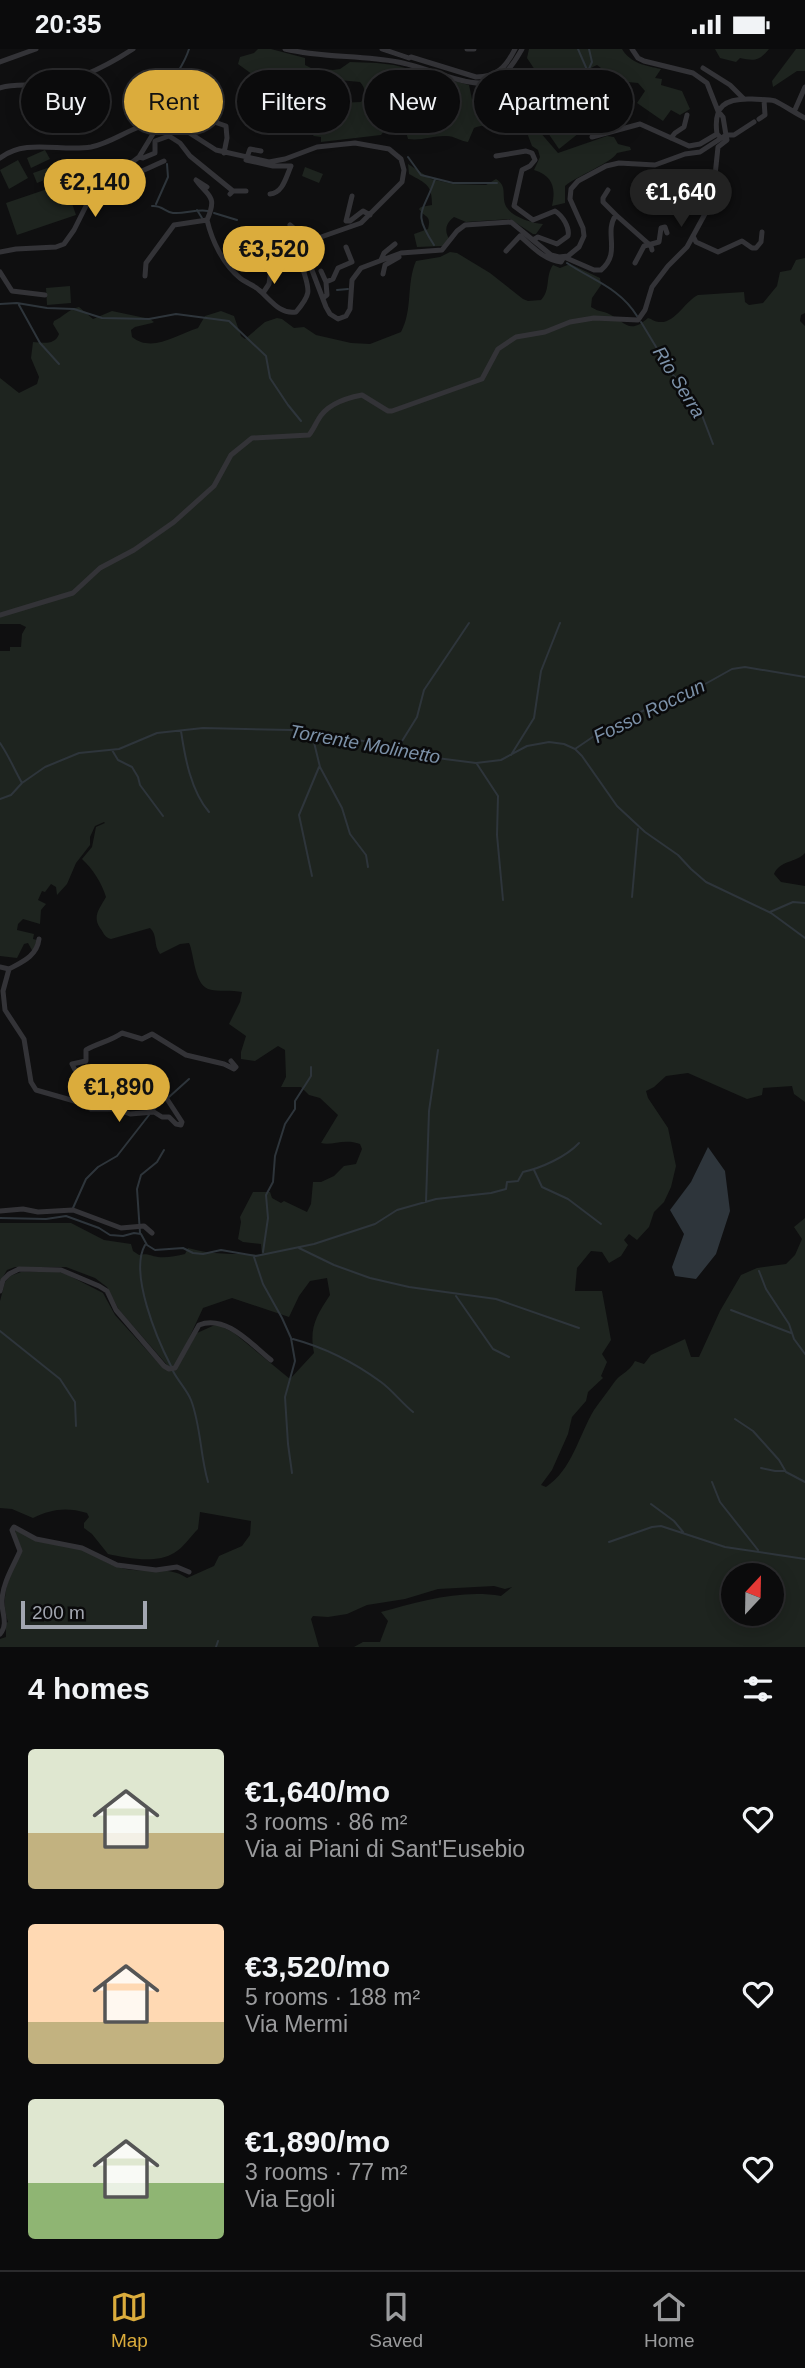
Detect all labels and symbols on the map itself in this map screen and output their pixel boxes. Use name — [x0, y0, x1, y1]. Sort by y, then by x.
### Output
pin: €2,140 — [38, 159, 152, 219]
pin: €1,640 — [624, 169, 738, 229]
pin: €3,520 — [217, 226, 331, 286]
water label: Rio Serra — [649, 342, 709, 422]
water label: Fosso Roccun — [590, 675, 708, 747]
water label: Torrente Molinetto — [288, 720, 442, 768]
pin: €1,890 — [62, 1065, 176, 1124]
north arrow — [721, 1563, 784, 1626]
scale bar — [21, 1598, 147, 1630]

